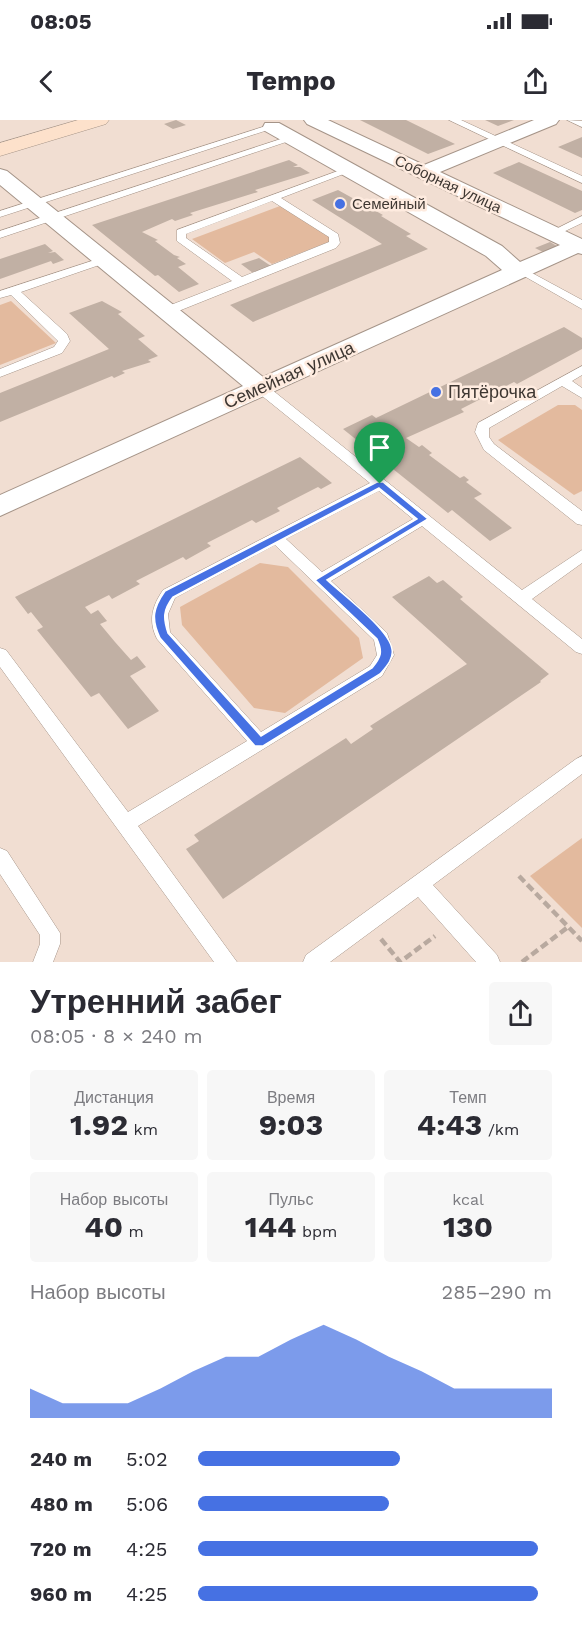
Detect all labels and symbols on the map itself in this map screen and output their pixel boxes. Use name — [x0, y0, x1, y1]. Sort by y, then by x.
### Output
street label: Соборная улица — [392, 151, 505, 217]
place label: Семейный — [352, 195, 426, 213]
marker: Семейный — [333, 197, 347, 211]
street label: Семейная улица — [220, 336, 358, 413]
place label: Пятёрочка — [448, 381, 537, 402]
marker: Пятёрочка — [429, 385, 443, 399]
pin — [354, 422, 405, 484]

